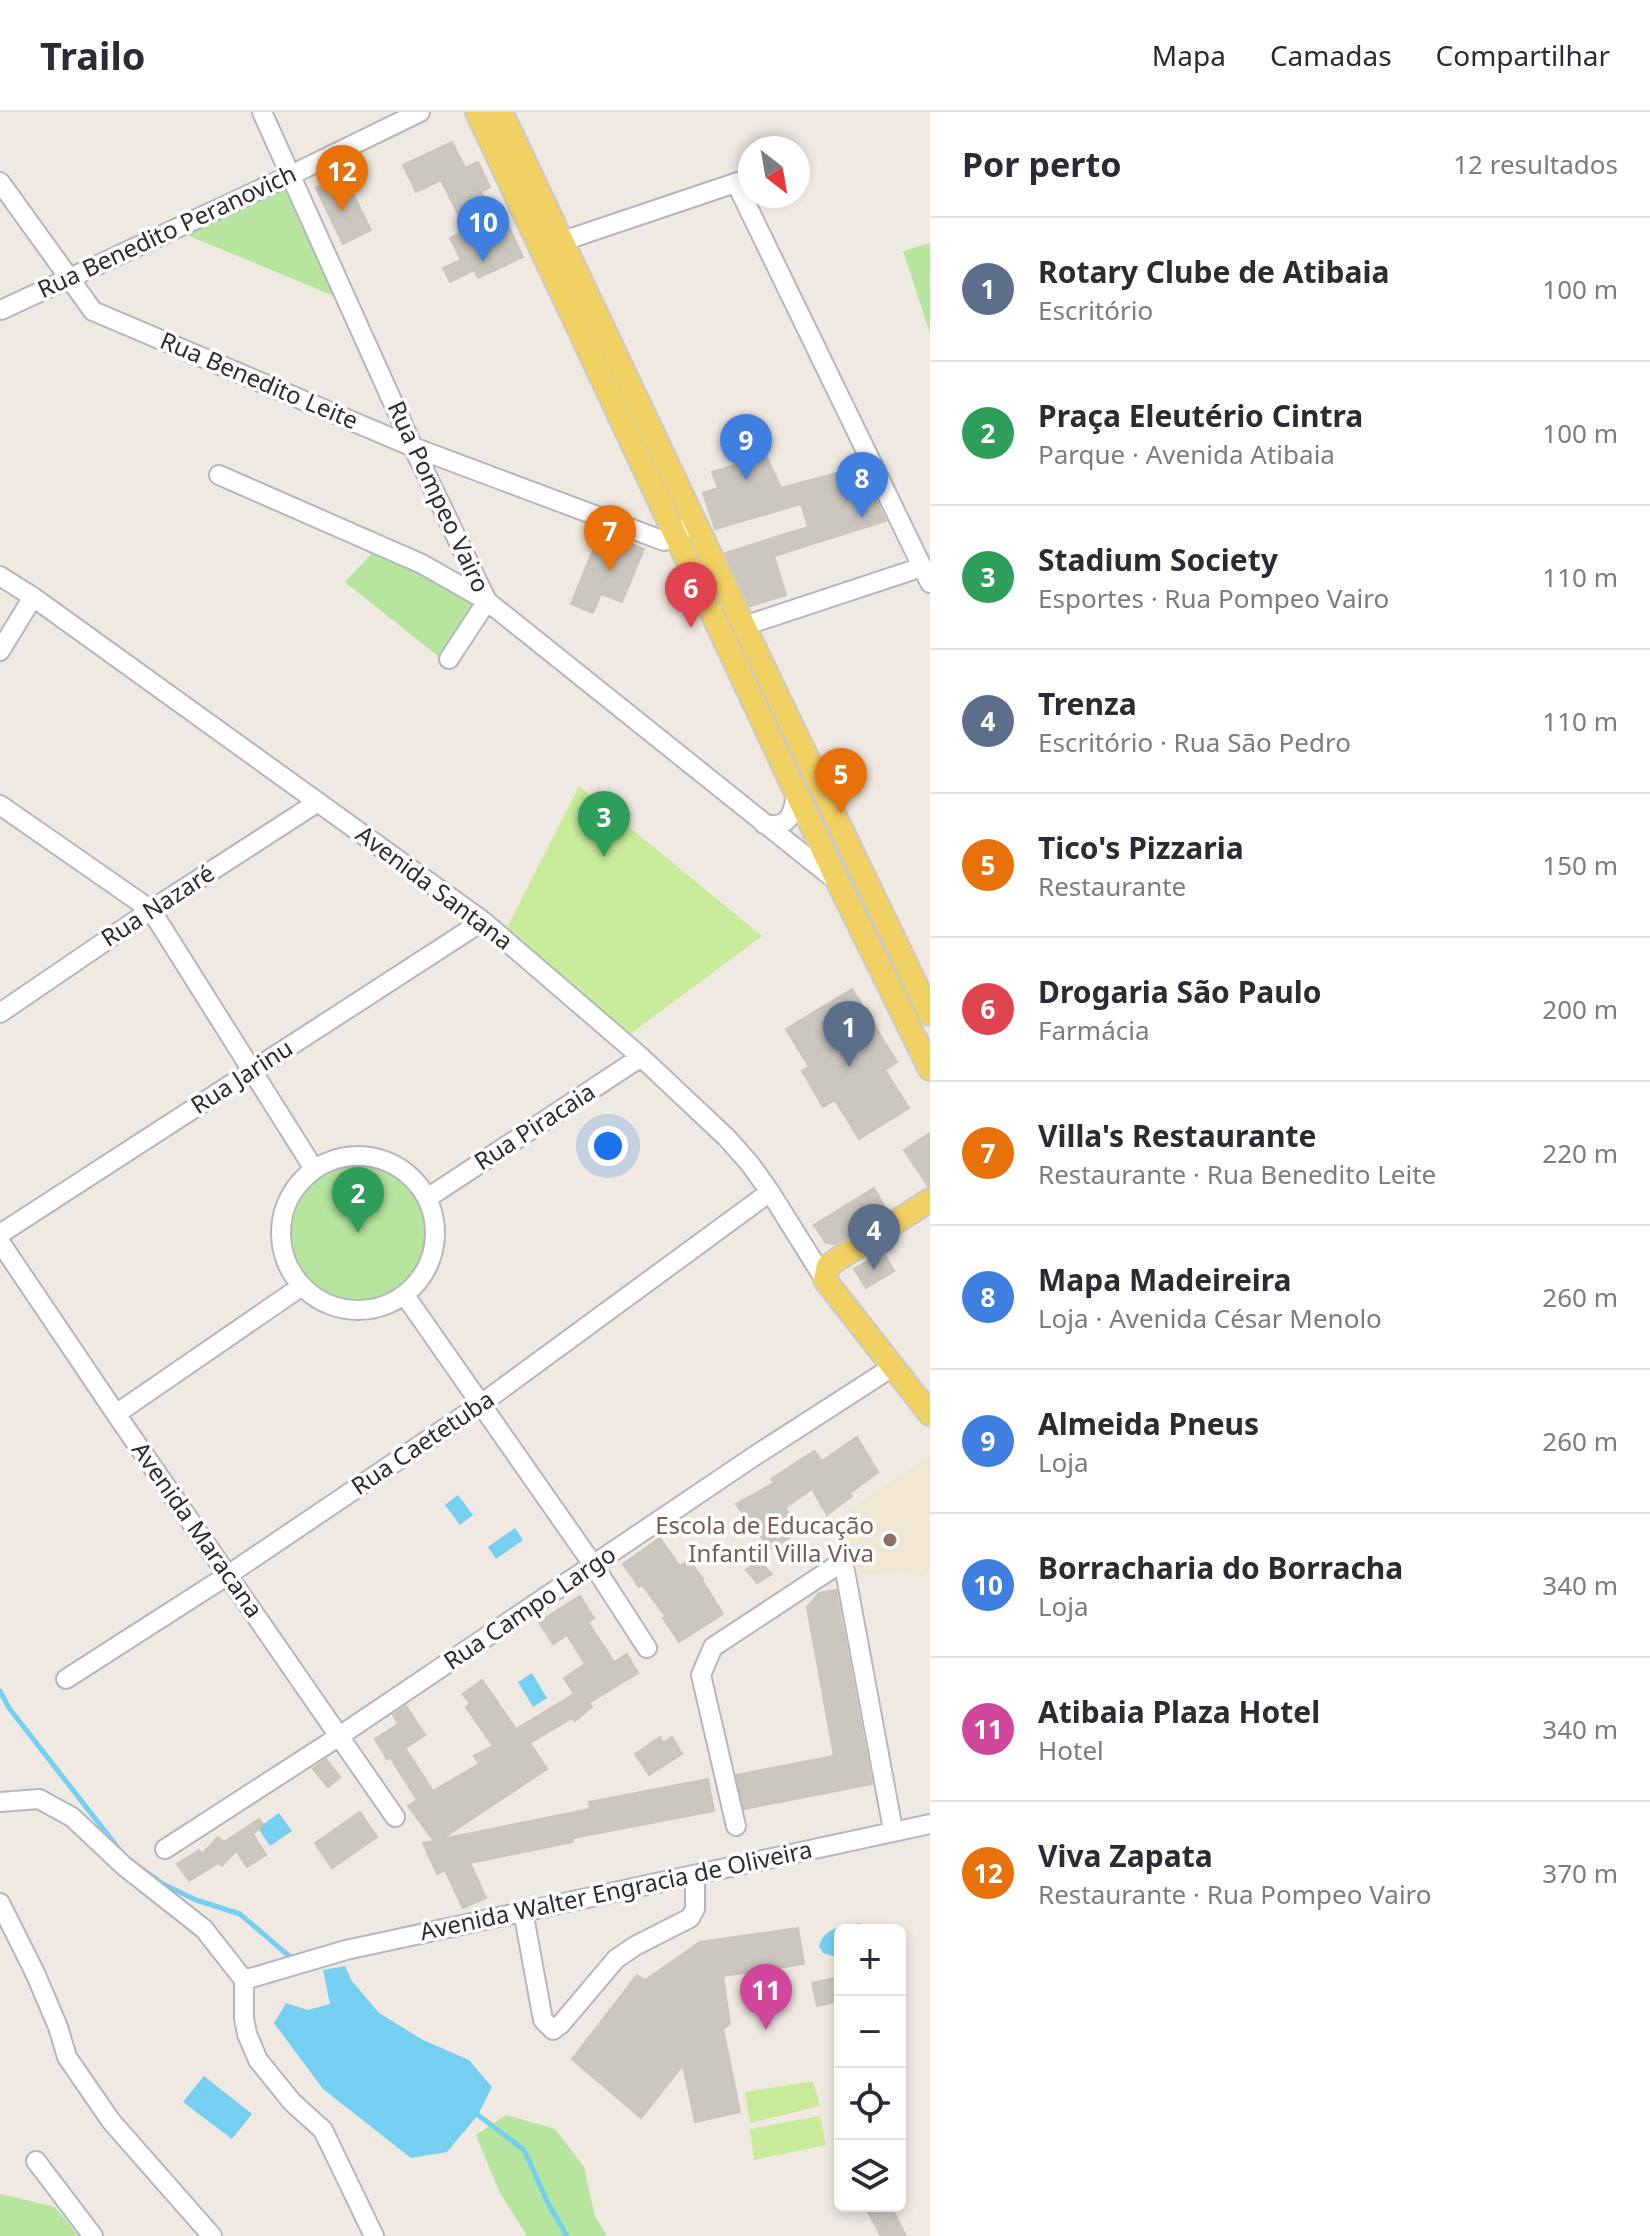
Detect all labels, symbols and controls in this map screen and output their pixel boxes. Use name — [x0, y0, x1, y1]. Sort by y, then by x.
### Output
text: Trailo — [40, 29, 145, 81]
text: Mapa — [1152, 36, 1226, 74]
text: Camadas — [1270, 36, 1392, 74]
text: Compartilhar — [1436, 36, 1610, 74]
north arrow — [738, 136, 810, 208]
text: Por perto — [962, 141, 1121, 187]
pin: 12 — [316, 145, 368, 211]
text: 12 resultados — [1453, 146, 1618, 182]
street label: Rua Benedito Peranovich — [32, 156, 301, 305]
pin: 10 — [457, 196, 509, 262]
text: Rotary Clube de Atibaia — [1038, 251, 1389, 292]
text: 1 — [981, 271, 995, 307]
text: 100 m — [1542, 271, 1618, 307]
text: Escritório — [1038, 292, 1153, 328]
street label: Rua Benedito Leite — [156, 323, 364, 436]
street label: Rua Pompeo Vairo — [381, 395, 498, 597]
text: Praça Eleutério Cintra — [1038, 395, 1363, 436]
pin: 9 — [720, 414, 772, 480]
text: 2 — [981, 415, 995, 451]
text: 100 m — [1542, 415, 1618, 451]
text: Parque · Avenida Atibaia — [1038, 436, 1335, 472]
pin: 8 — [836, 452, 888, 518]
pin: 7 — [584, 505, 636, 571]
text: Stadium Society — [1038, 539, 1278, 580]
text: 3 — [981, 559, 995, 595]
text: 110 m — [1542, 559, 1618, 595]
pin: 6 — [665, 562, 717, 628]
text: Esportes · Rua Pompeo Vairo — [1038, 580, 1389, 616]
text: Trenza — [1038, 683, 1137, 724]
text: 4 — [981, 703, 995, 739]
text: 110 m — [1542, 703, 1618, 739]
text: Escritório · Rua São Pedro — [1038, 724, 1351, 760]
pin: 5 — [815, 748, 867, 814]
pin: 3 — [578, 791, 630, 857]
street label: Avenida Santana — [350, 817, 520, 957]
text: Tico's Pizzaria — [1038, 827, 1244, 868]
text: 5 — [981, 847, 995, 883]
text: 150 m — [1542, 847, 1618, 883]
street label: Rua Nazaré — [94, 856, 220, 954]
text: Restaurante — [1038, 868, 1186, 904]
text: Drogaria São Paulo — [1038, 971, 1321, 1012]
text: 6 — [981, 991, 995, 1027]
text: 200 m — [1542, 991, 1618, 1027]
pin: 1 — [823, 1001, 875, 1067]
text: Farmácia — [1038, 1012, 1150, 1048]
street label: Rua Jarinu — [184, 1031, 298, 1121]
street label: Rua Piracaia — [467, 1074, 601, 1177]
text: Villa's Restaurante — [1038, 1115, 1316, 1156]
your location — [588, 1126, 628, 1166]
text: 7 — [981, 1135, 995, 1171]
text: 220 m — [1542, 1135, 1618, 1171]
text: Restaurante · Rua Benedito Leite — [1038, 1156, 1436, 1192]
pin: 2 — [332, 1167, 384, 1233]
pin: 4 — [848, 1204, 900, 1270]
text: Mapa Madeireira — [1038, 1259, 1292, 1300]
text: 8 — [981, 1279, 995, 1315]
text: 260 m — [1542, 1279, 1618, 1315]
text: Loja · Avenida César Menolo — [1038, 1300, 1382, 1336]
street label: Rua Caetetuba — [344, 1382, 500, 1502]
text: Almeida Pneus — [1038, 1403, 1259, 1444]
text: 9 — [981, 1423, 995, 1459]
text: 260 m — [1542, 1423, 1618, 1459]
street label: Avenida Maracana — [125, 1434, 271, 1624]
text: Loja — [1038, 1444, 1089, 1480]
place label: Escola de Educação Infantil Villa Viva — [655, 1508, 874, 1569]
marker: Escola de Educação Infantil Villa Viva — [881, 1531, 899, 1549]
street label: Rua Campo Largo — [437, 1537, 622, 1677]
text: Borracharia do Borracha — [1038, 1547, 1403, 1588]
text: 10 — [973, 1567, 1003, 1603]
text: 340 m — [1542, 1567, 1618, 1603]
text: Loja — [1038, 1588, 1089, 1624]
text: Atibaia Plaza Hotel — [1038, 1691, 1320, 1732]
text: 11 — [973, 1711, 1003, 1747]
text: 340 m — [1542, 1711, 1618, 1747]
text: Hotel — [1038, 1732, 1104, 1768]
street label: Avenida Walter Engracia de Oliveira — [417, 1832, 815, 1947]
text: Viva Zapata — [1038, 1835, 1213, 1876]
text: 12 — [973, 1855, 1003, 1891]
text: 370 m — [1542, 1855, 1618, 1891]
text: Restaurante · Rua Pompeo Vairo — [1038, 1876, 1432, 1912]
map controls — [834, 1924, 906, 2212]
button: + — [834, 1924, 906, 1996]
pin: 11 — [740, 1964, 792, 2030]
button: − — [834, 1996, 906, 2068]
button: locate — [834, 2068, 906, 2140]
button: layers — [834, 2140, 906, 2212]

